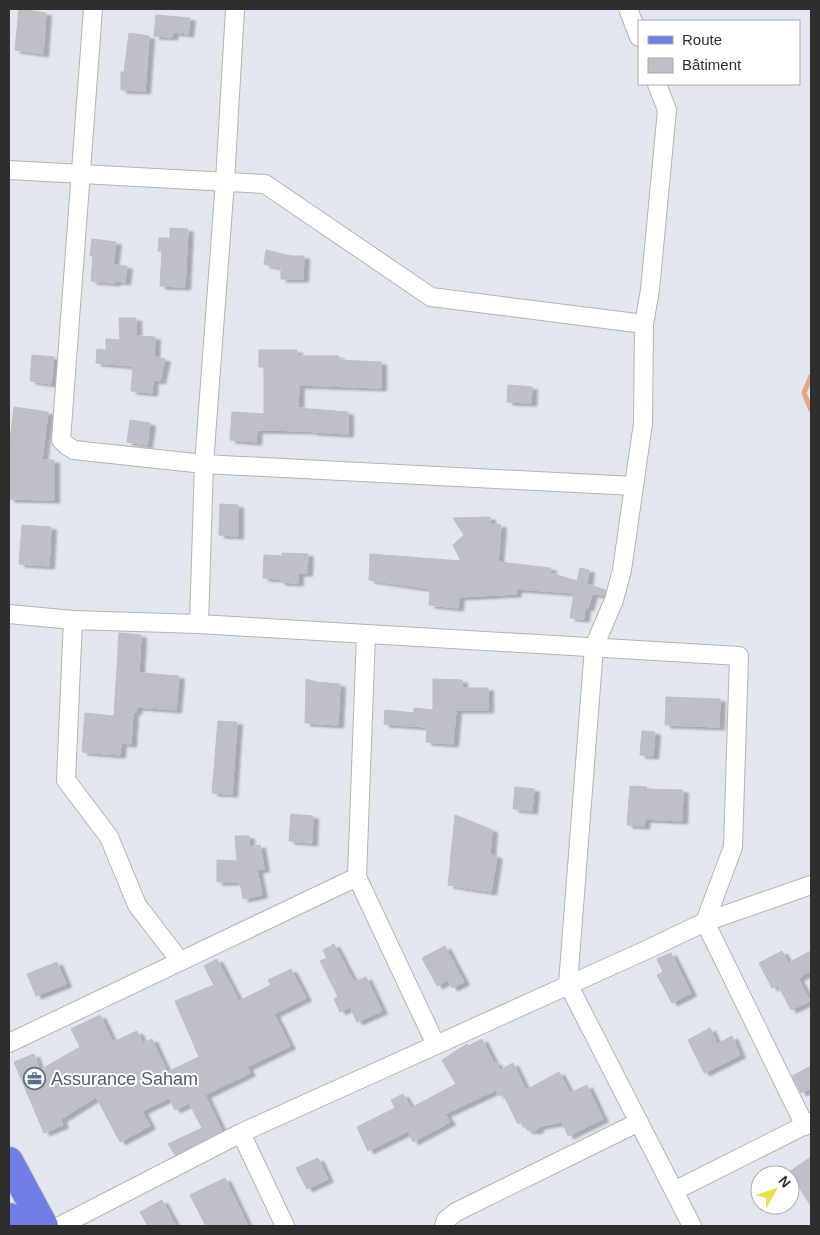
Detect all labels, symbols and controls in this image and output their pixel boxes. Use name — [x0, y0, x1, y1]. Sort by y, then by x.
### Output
legend — [638, 20, 800, 85]
text: Route — [682, 31, 722, 48]
text: Bâtiment — [682, 56, 742, 73]
office icon: Assurance Saham — [23, 1067, 47, 1091]
place label: Assurance Saham — [51, 1069, 198, 1089]
north arrow — [750, 1165, 800, 1215]
text: N — [776, 1173, 794, 1191]

